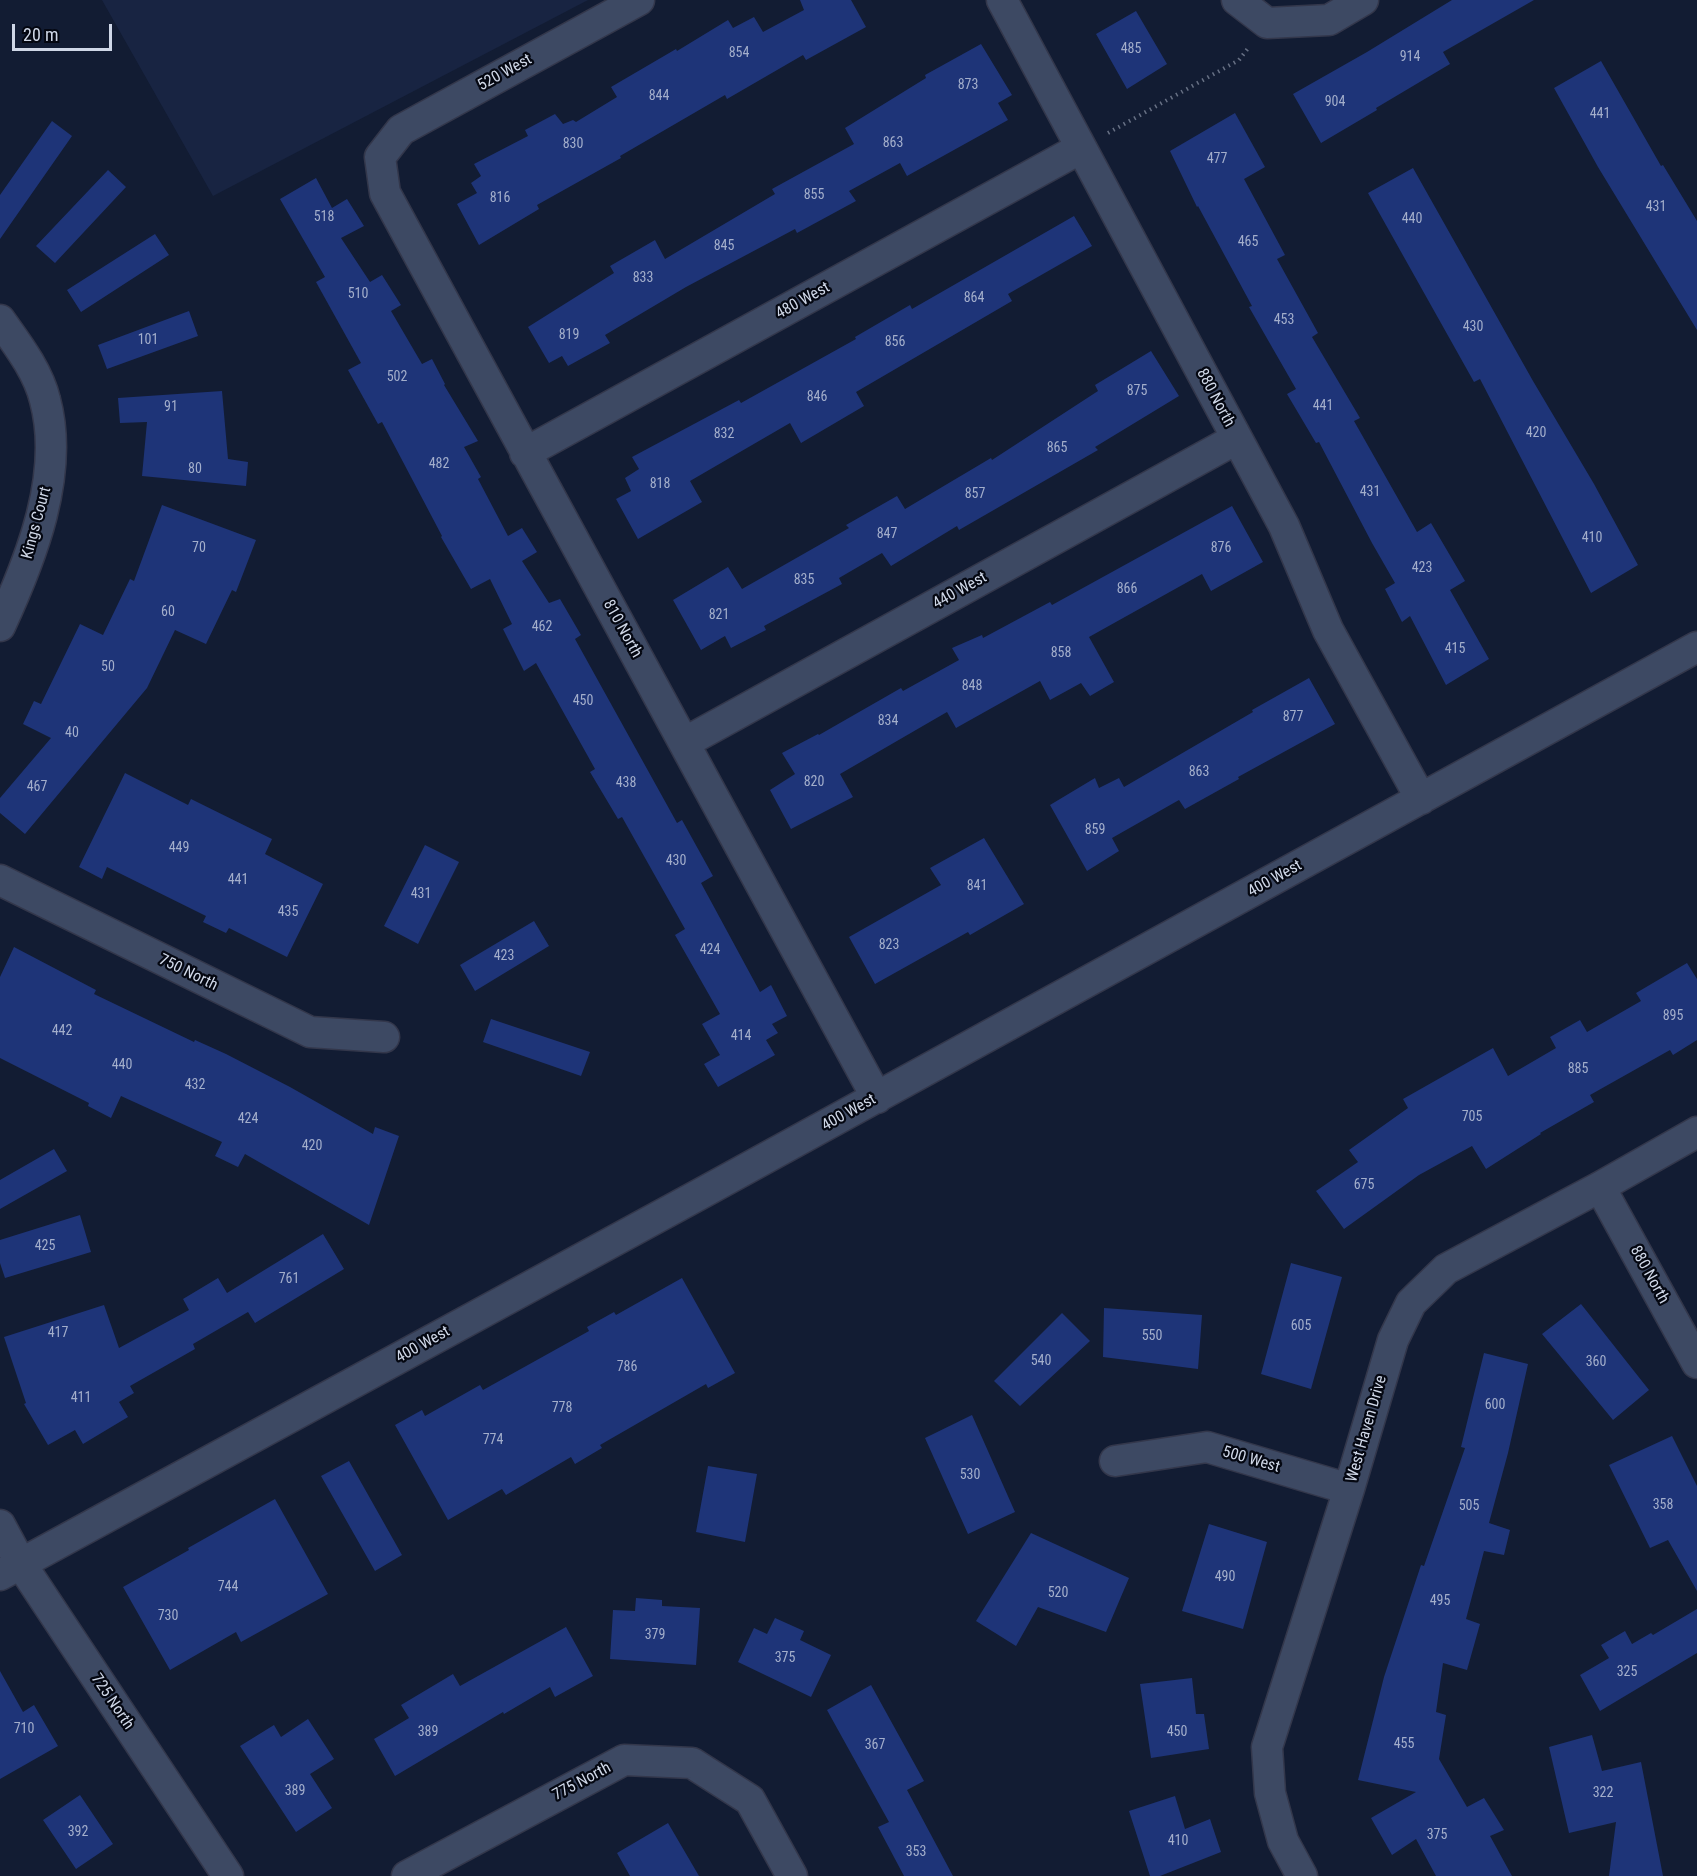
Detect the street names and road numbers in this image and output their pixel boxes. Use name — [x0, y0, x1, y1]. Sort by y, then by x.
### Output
street label: 520 West — [475, 50, 535, 96]
street label: 480 West — [773, 278, 833, 324]
street label: 880 North — [1192, 366, 1238, 430]
street label: Kings Court — [18, 485, 56, 561]
street label: 440 West — [930, 568, 990, 614]
street label: 810 North — [598, 597, 646, 661]
street label: 400 West — [1245, 856, 1305, 902]
street label: 750 North — [155, 951, 221, 995]
street label: 400 West — [819, 1090, 879, 1136]
street label: 880 North — [1625, 1243, 1673, 1307]
street label: 400 West — [393, 1322, 453, 1368]
street label: West Haven Drive — [1343, 1373, 1391, 1485]
street label: 500 West — [1220, 1443, 1282, 1477]
street label: 725 North — [86, 1671, 138, 1733]
street label: 775 North — [550, 1759, 614, 1805]

